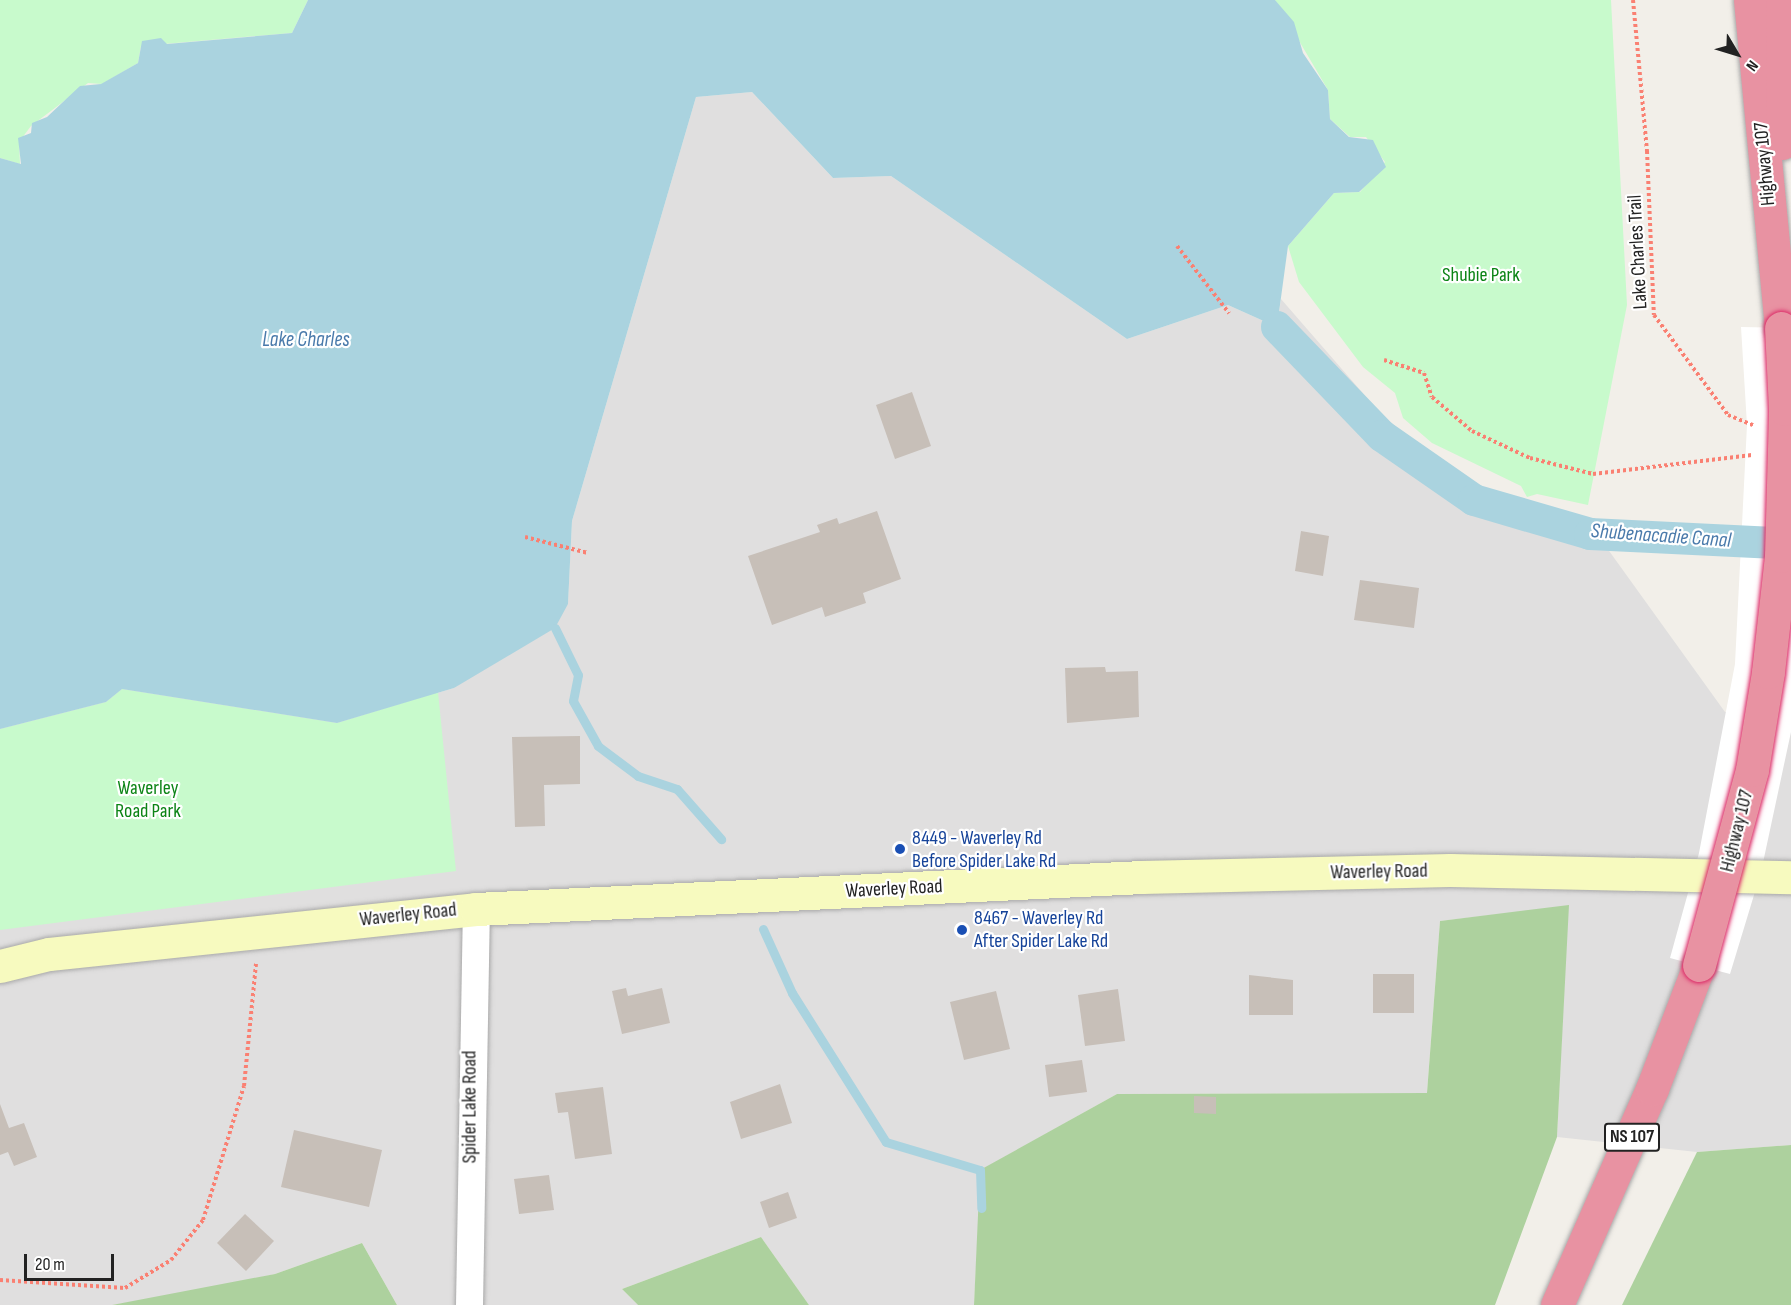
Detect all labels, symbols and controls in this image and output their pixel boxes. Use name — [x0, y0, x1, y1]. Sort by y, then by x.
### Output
north arrow — [1707, 24, 1767, 84]
text: N — [1741, 56, 1762, 75]
street label: Highway 107 — [1749, 121, 1781, 207]
street label: Lake Charles Trail — [1623, 194, 1653, 310]
park label: Shubie Park — [1442, 263, 1520, 287]
water label: Lake Charles — [262, 327, 350, 353]
water label: Shubenacadie Canal — [1590, 519, 1732, 553]
park label: Waverley Road Park — [115, 777, 181, 824]
street label: Highway 107 — [1715, 787, 1759, 875]
place label: 8449 - Waverley Rd Before Spider Lake Rd — [912, 826, 1056, 873]
marker: 8449 - Waverley Rd Before Spider Lake Rd — [893, 842, 907, 856]
street label: Waverley Road — [1330, 859, 1428, 885]
street label: Waverley Road — [845, 874, 943, 904]
street label: Waverley Road — [358, 898, 458, 932]
place label: 8467 - Waverley Rd After Spider Lake Rd — [974, 906, 1108, 953]
marker: 8467 - Waverley Rd After Spider Lake Rd — [955, 923, 969, 937]
street label: Spider Lake Road — [458, 1051, 482, 1163]
road number: NS 107 — [1604, 1122, 1660, 1152]
scale bar — [27, 1242, 117, 1280]
text: 20 m — [35, 1254, 65, 1275]

